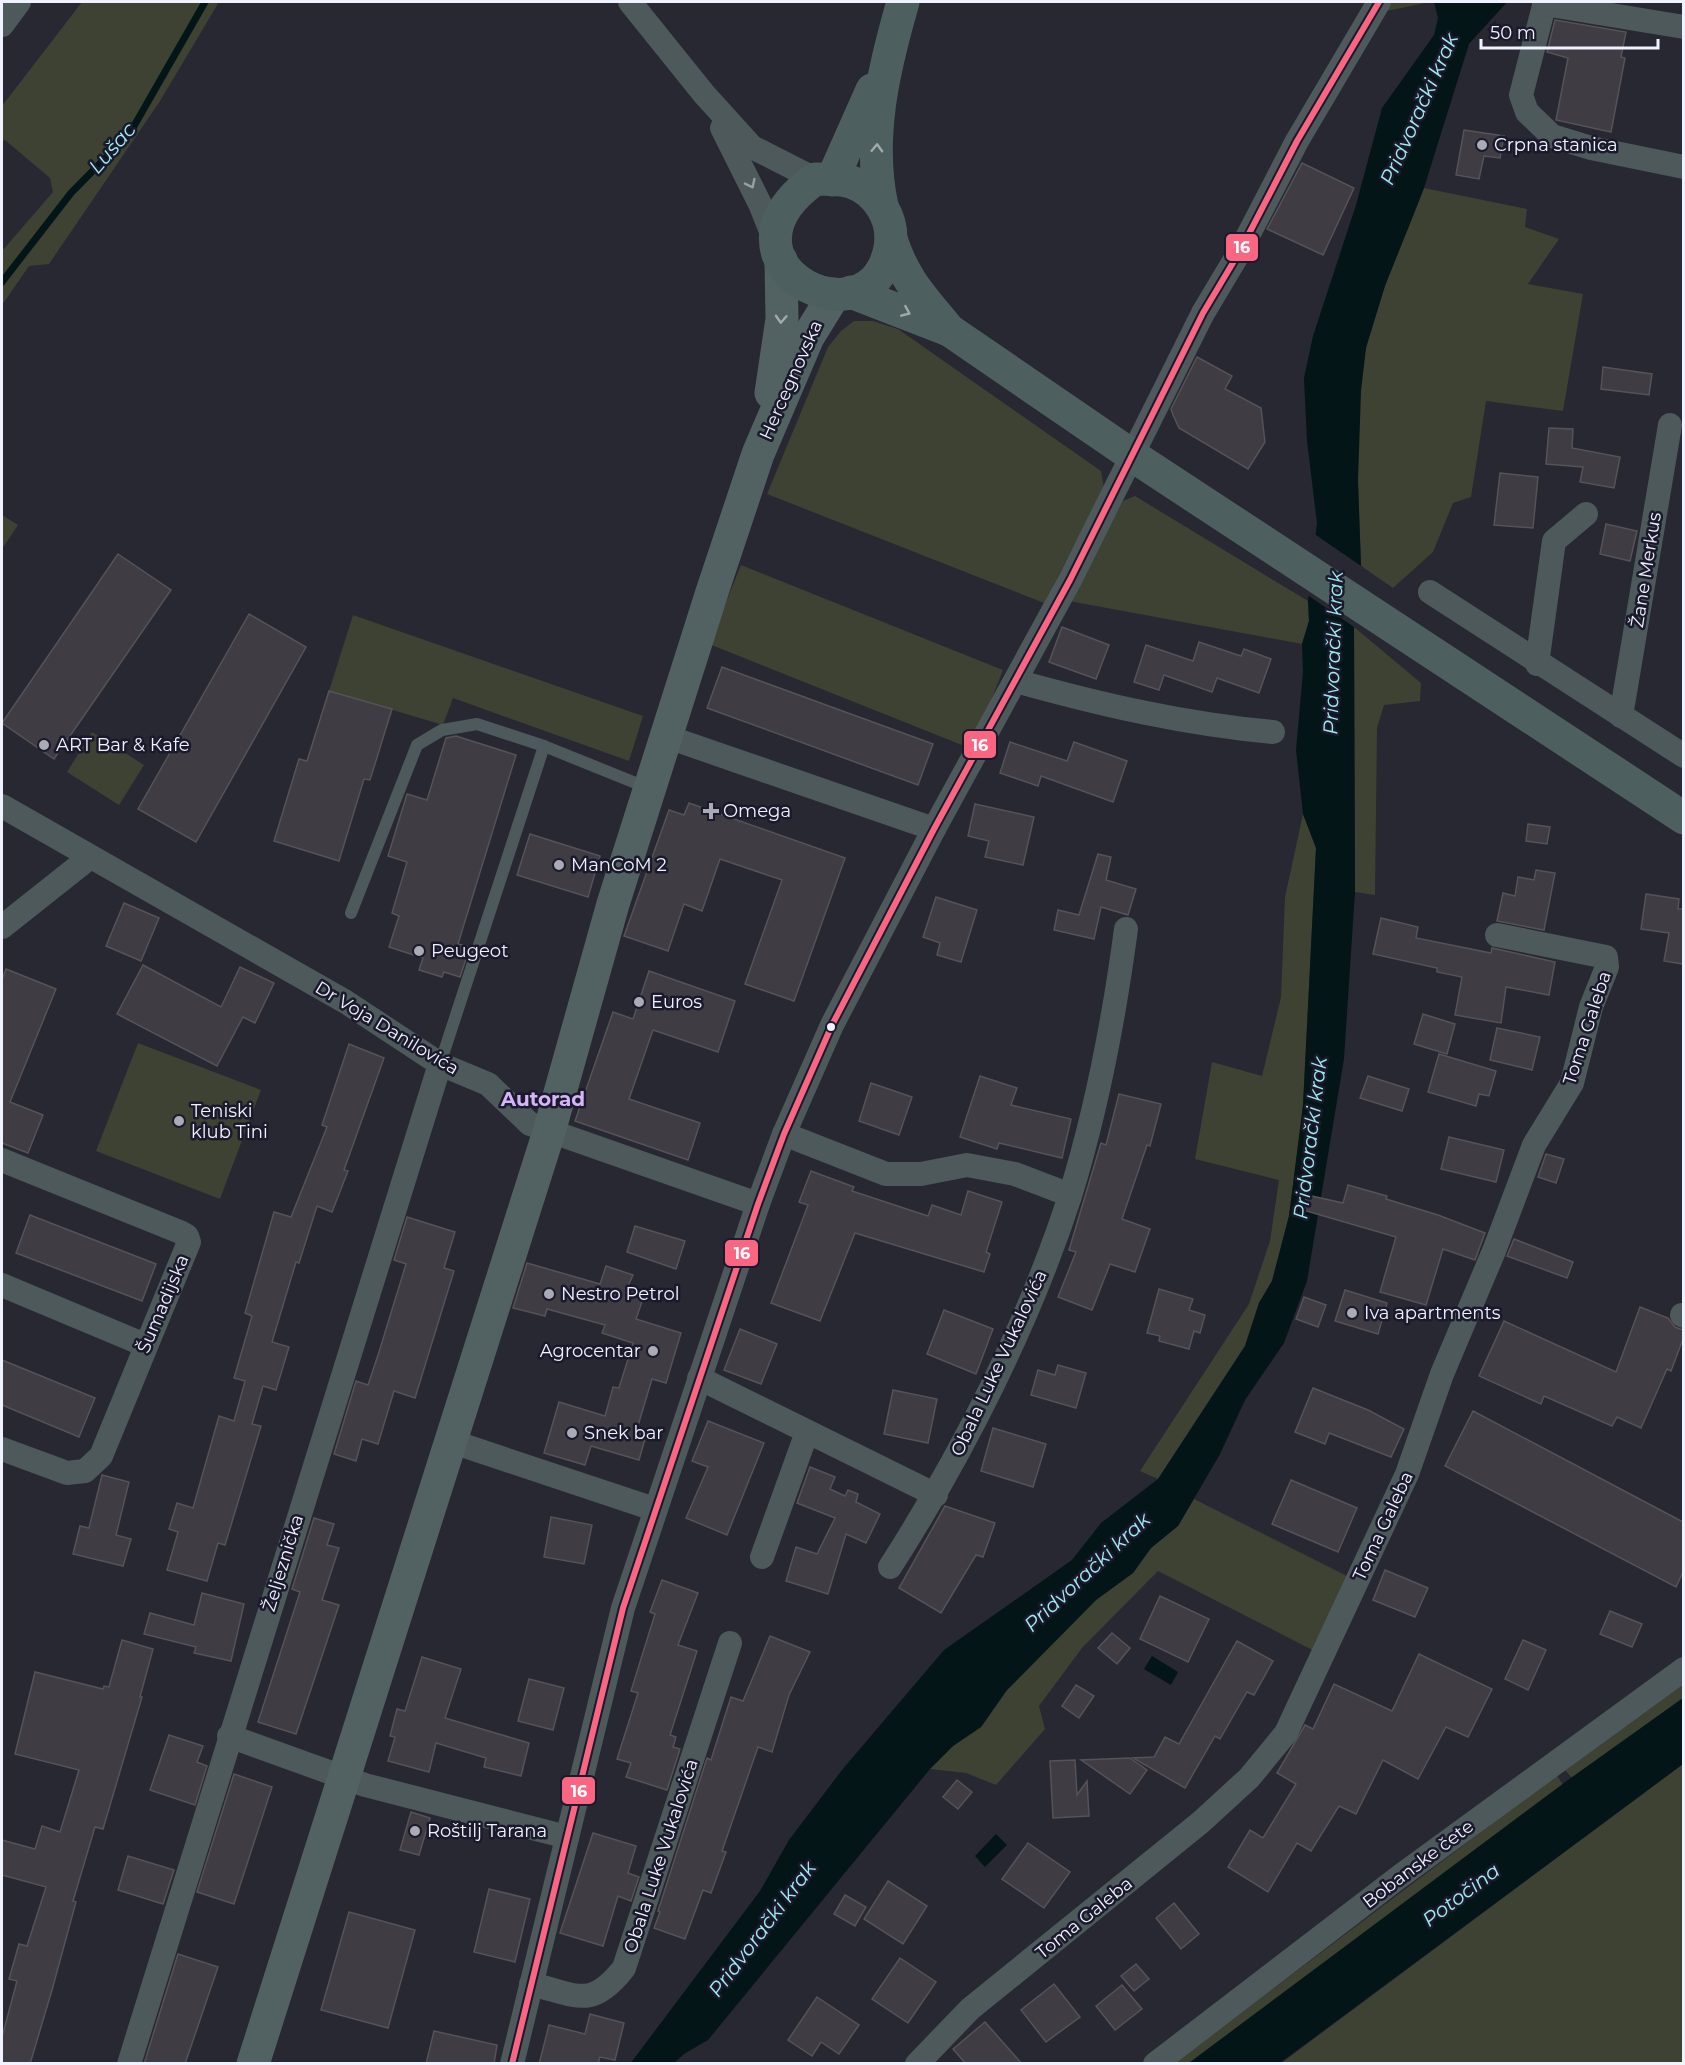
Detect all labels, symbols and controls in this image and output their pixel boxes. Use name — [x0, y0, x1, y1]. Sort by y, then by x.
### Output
scale bar — [1481, 12, 1658, 50]
text: 50 m — [1490, 22, 1536, 44]
water label: Pridvorački krak — [1375, 28, 1464, 189]
water label: Lušac — [83, 117, 141, 178]
place label: Crpna stanica — [1494, 134, 1618, 156]
marker: Crpna stanica — [1475, 138, 1489, 152]
one-way arrow — [870, 144, 883, 153]
one-way arrow — [743, 177, 755, 188]
line badge: 16 — [1225, 233, 1259, 262]
text: 16 — [1234, 238, 1250, 257]
one-way arrow — [900, 305, 911, 317]
one-way arrow — [775, 314, 788, 323]
street label: Hercegnovska — [755, 317, 827, 443]
street label: Žane Merkus — [1626, 510, 1666, 629]
water label: Pridvorački krak — [1318, 570, 1348, 735]
line badge: 16 — [963, 730, 997, 759]
place label: ART Bar & Кafe — [56, 734, 190, 756]
text: 16 — [972, 736, 988, 755]
marker: ART Bar & Кafe — [37, 738, 51, 752]
place label: Omega — [723, 800, 791, 822]
marker: Omega — [704, 804, 718, 818]
place label: ManCoM 2 — [571, 854, 667, 876]
marker: ManCoM 2 — [552, 858, 566, 872]
place label: Peugeot — [431, 940, 508, 962]
marker: Peugeot — [412, 944, 426, 958]
street label: Toma Galeba — [1558, 968, 1616, 1088]
street label: Dr Voja Danilovića — [311, 976, 463, 1080]
place label: Euros — [651, 991, 702, 1013]
marker: Euros — [632, 995, 646, 1009]
unlabelled marker — [825, 1021, 837, 1033]
water label: Pridvorački krak — [1288, 1054, 1332, 1221]
district label: Autorad — [500, 1087, 585, 1111]
place label: Teniski klub Tini — [191, 1100, 268, 1143]
marker: Teniski klub Tini — [172, 1114, 186, 1128]
line badge: 16 — [724, 1239, 759, 1267]
text: 16 — [734, 1244, 750, 1263]
street label: Šumadijska — [132, 1251, 194, 1357]
street label: Obala Luke Vukalovića — [946, 1266, 1052, 1460]
place label: Nestro Petrol — [561, 1283, 680, 1305]
marker: Nestro Petrol — [542, 1287, 556, 1301]
place label: Iva apartments — [1364, 1302, 1501, 1324]
marker: Iva apartments — [1345, 1306, 1359, 1320]
place label: Agrocentar — [540, 1340, 641, 1362]
marker: Agrocentar — [646, 1344, 660, 1358]
place label: Snek bar — [584, 1422, 664, 1444]
marker: Snek bar — [565, 1426, 579, 1440]
street label: Toma Galeba — [1348, 1468, 1418, 1584]
water label: Pridvorački krak — [1019, 1507, 1156, 1637]
street label: Željeznička — [258, 1512, 308, 1614]
street label: Obala Luke Vukalovića — [619, 1756, 703, 1956]
line badge: 16 — [561, 1776, 596, 1805]
text: 16 — [571, 1782, 587, 1801]
street label: Bobanske čete — [1358, 1815, 1478, 1913]
place label: Roštilj Tarana — [427, 1820, 547, 1842]
marker: Roštilj Tarana — [408, 1824, 422, 1838]
water label: Pridvorački krak — [703, 1856, 822, 2002]
water label: Potočina — [1418, 1858, 1504, 1932]
street label: Toma Galeba — [1031, 1872, 1137, 1964]

